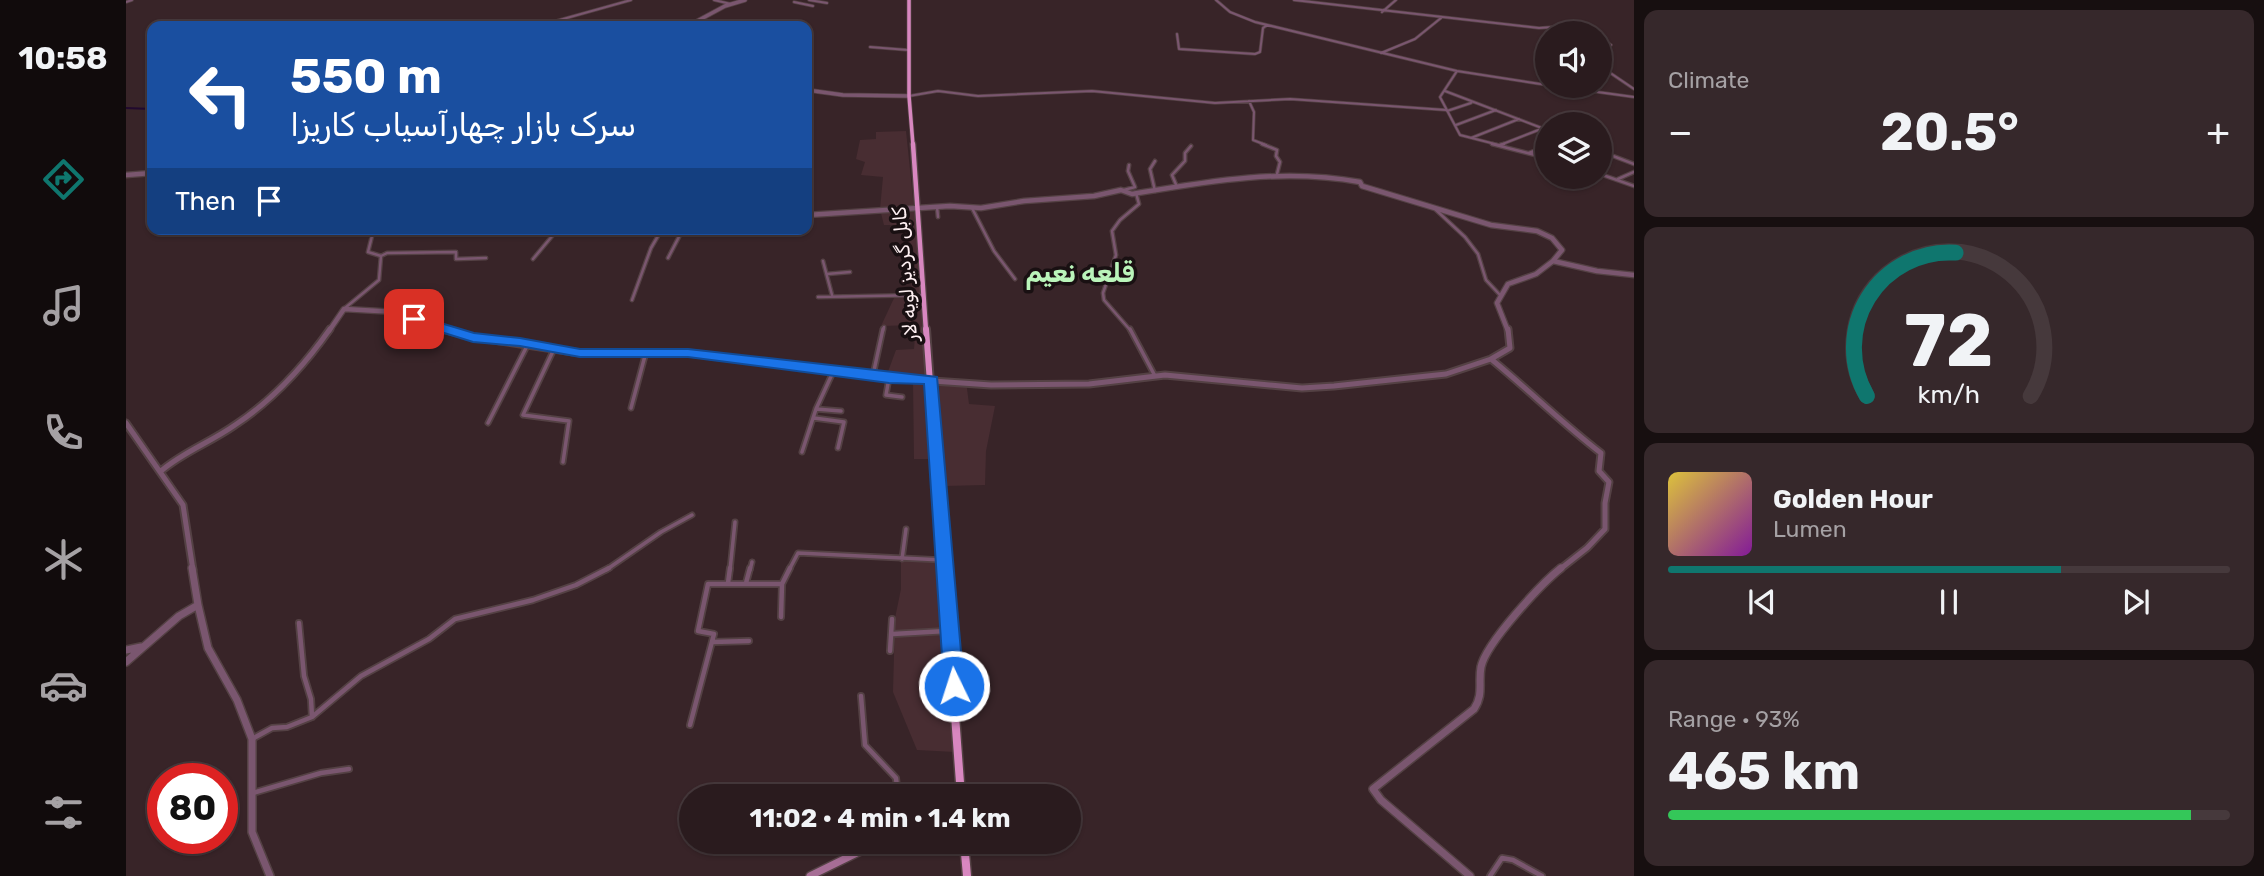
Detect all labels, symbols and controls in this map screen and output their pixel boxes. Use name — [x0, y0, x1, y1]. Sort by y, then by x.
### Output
map controls — [1535, 21, 1612, 189]
button: sound — [1535, 21, 1612, 98]
text: 10:58 — [18, 39, 108, 77]
text: 550 m — [290, 47, 442, 105]
icon: left — [175, 49, 266, 140]
text: Climate — [1668, 66, 1749, 94]
text: 20.5° — [1880, 101, 2019, 163]
text: سرک بازار چهارآسیاب کاریزا — [290, 106, 636, 144]
text: − — [1668, 109, 1693, 155]
text: + — [2206, 109, 2230, 155]
button: layers — [1535, 112, 1612, 189]
icon: directions — [39, 155, 88, 204]
icon: arrive — [250, 182, 288, 220]
text: Then — [175, 186, 236, 217]
street label: کابل گردیز لویه لار — [888, 205, 922, 343]
district label: قلعه نعيم — [1025, 258, 1135, 290]
icon: music — [39, 281, 88, 330]
pin — [384, 289, 444, 349]
text: 72 — [1904, 298, 1994, 384]
icon: arrive — [395, 300, 433, 338]
text: km/h — [1918, 380, 1980, 409]
icon: phone — [39, 408, 88, 457]
text: Golden Hour — [1773, 484, 1933, 515]
text: Lumen — [1773, 515, 1847, 543]
icon: climate — [39, 535, 88, 584]
icon: previous — [1743, 583, 1781, 621]
icon: pause — [1930, 583, 1968, 621]
icon: next — [2117, 583, 2155, 621]
position arrow — [917, 649, 991, 723]
icon: car — [39, 661, 88, 710]
text: Range · 93% — [1668, 705, 1800, 733]
text: 465 km — [1668, 740, 1860, 802]
speed limit sign: 80 — [147, 763, 238, 854]
icon: filters — [39, 788, 88, 837]
text: 11:02 · 4 min · 1.4 km — [749, 803, 1011, 834]

